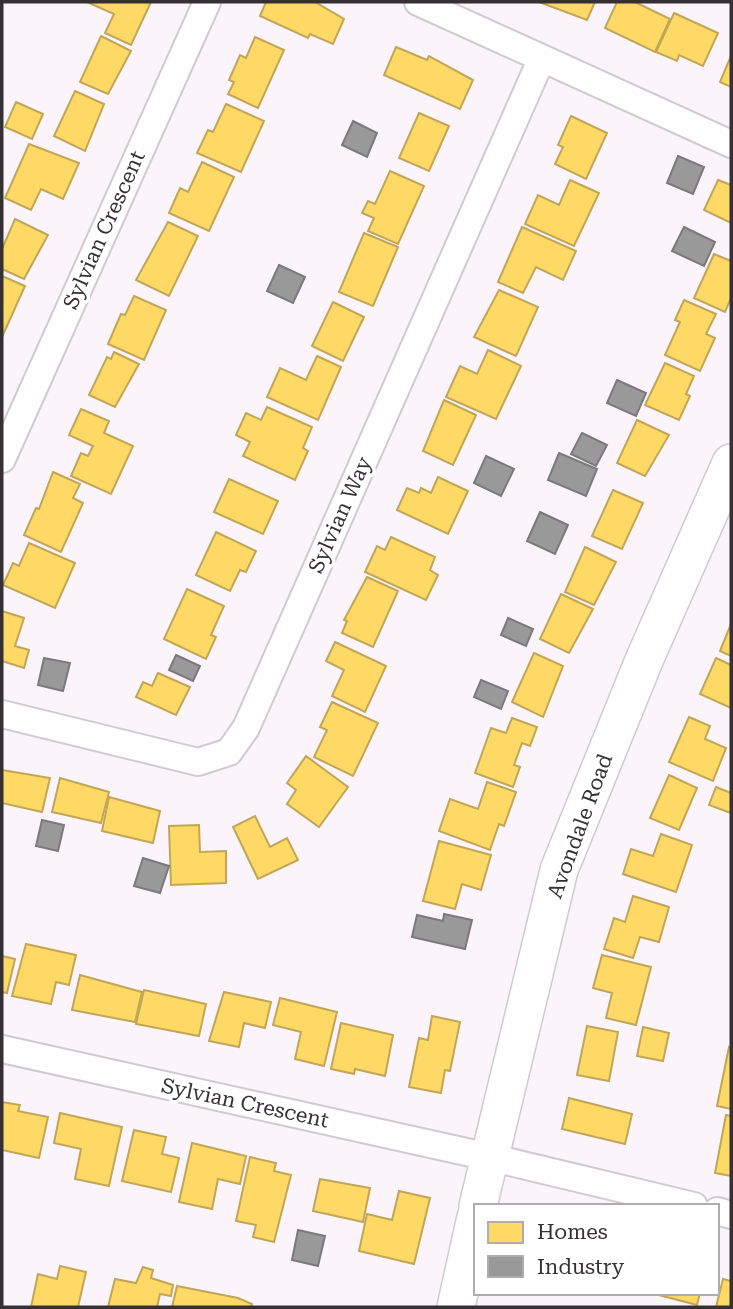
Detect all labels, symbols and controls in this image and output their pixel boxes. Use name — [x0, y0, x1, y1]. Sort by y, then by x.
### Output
street label: Sylvian Crescent — [58, 147, 150, 313]
street label: Sylvian Way — [304, 453, 377, 577]
street label: Avondale Road — [543, 750, 617, 902]
street label: Sylvian Crescent — [159, 1074, 331, 1132]
legend — [474, 1204, 719, 1295]
text: Homes — [537, 1220, 608, 1244]
text: Industry — [537, 1255, 625, 1279]

